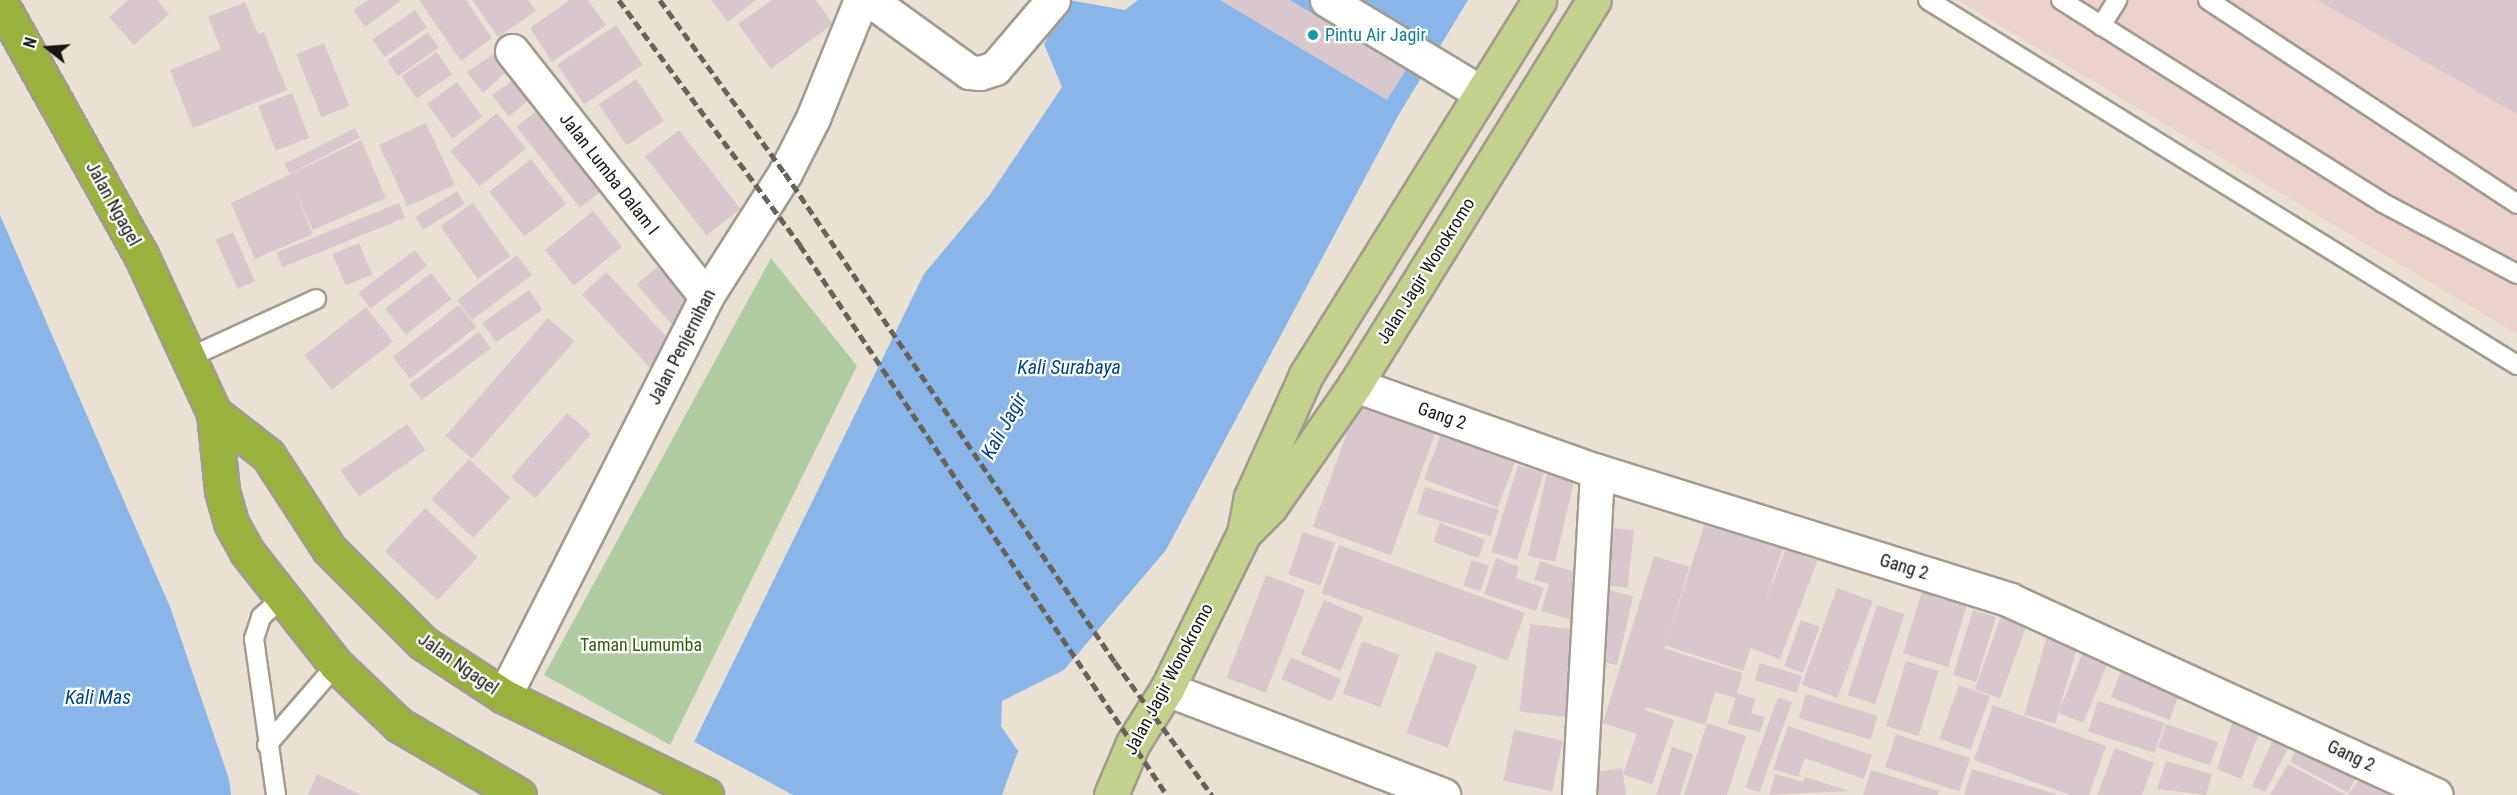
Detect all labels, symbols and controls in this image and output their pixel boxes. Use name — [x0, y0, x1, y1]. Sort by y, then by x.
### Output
north arrow — [18, 18, 78, 78]
place label: Pintu Air Jagir — [1325, 24, 1426, 46]
marker: Pintu Air Jagir — [1306, 28, 1320, 42]
text: N — [20, 35, 41, 50]
street label: Jalan Lumba Dalam I — [555, 109, 663, 239]
street label: Jalan Ngagel — [81, 158, 145, 250]
street label: Jalan Jagir Wonokromo — [1372, 194, 1480, 348]
street label: Jalan Penjernihan — [644, 286, 720, 408]
water label: Kali Surabaya — [1017, 355, 1121, 379]
water label: Kali Jagir — [976, 389, 1032, 463]
street label: Gang 2 — [1415, 398, 1469, 434]
street label: Gang 2 — [1877, 549, 1931, 585]
street label: Jalan Jagir Wonokromo — [1120, 600, 1218, 758]
street label: Jalan Ngagel — [414, 628, 502, 700]
park label: Taman Lumumba — [580, 634, 702, 656]
water label: Kali Mas — [65, 685, 131, 709]
street label: Gang 2 — [2324, 736, 2378, 776]

